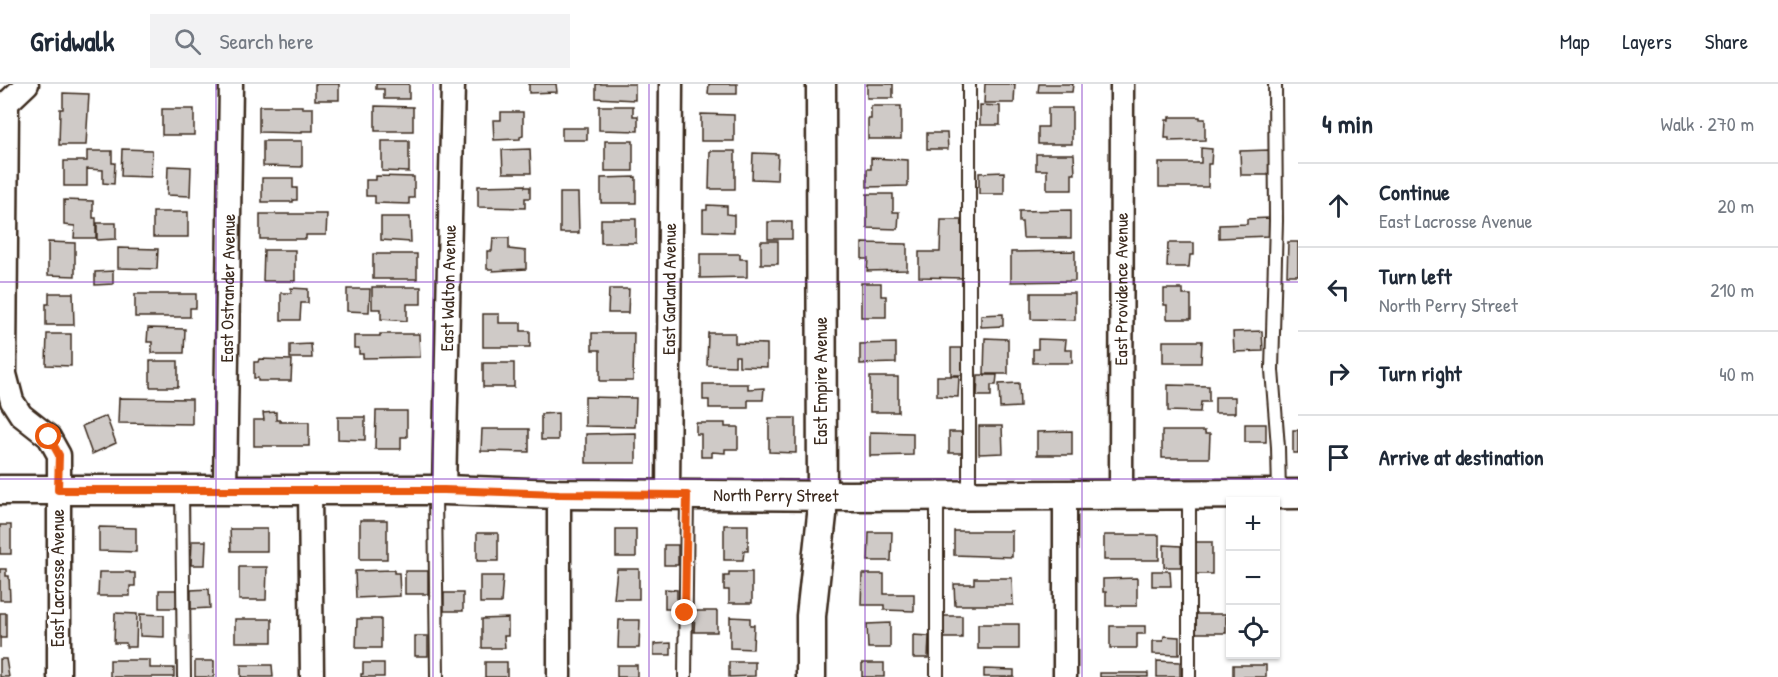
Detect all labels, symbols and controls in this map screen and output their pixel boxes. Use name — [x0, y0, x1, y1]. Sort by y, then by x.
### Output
search box — [150, 14, 570, 68]
text: Gridwalk — [30, 22, 114, 60]
icon: search — [171, 25, 204, 58]
text: Search here — [219, 26, 313, 56]
text: Map — [1560, 27, 1589, 56]
text: Layers — [1622, 27, 1672, 56]
text: Share — [1705, 27, 1748, 56]
text: 4 min — [1322, 106, 1373, 141]
text: Walk · 270 m — [1661, 110, 1754, 137]
text: Continue — [1379, 177, 1450, 207]
icon: ahead — [1322, 189, 1355, 222]
text: 20 m — [1717, 192, 1754, 219]
text: East Lacrosse Avenue — [1379, 207, 1532, 234]
street label: East Providence Avenue — [1108, 213, 1134, 365]
street label: East Ostrander Avenue — [214, 214, 241, 362]
street label: East Garland Avenue — [656, 223, 682, 355]
street label: East Walton Avenue — [434, 224, 462, 352]
text: Turn left — [1379, 261, 1452, 291]
icon: left — [1322, 273, 1355, 306]
text: 210 m — [1710, 276, 1754, 303]
text: North Perry Street — [1379, 291, 1518, 318]
street label: East Empire Avenue — [808, 317, 833, 445]
icon: right — [1322, 357, 1355, 390]
text: Turn right — [1379, 358, 1462, 388]
text: 40 m — [1719, 360, 1754, 387]
route start — [35, 423, 61, 449]
icon: arrive — [1322, 441, 1355, 474]
text: Arrive at destination — [1379, 442, 1544, 472]
street label: North Perry Street — [713, 482, 839, 508]
map controls — [1226, 497, 1280, 659]
button: + — [1226, 497, 1280, 551]
street label: East Lacrosse Avenue — [45, 509, 70, 647]
button: − — [1226, 551, 1280, 605]
route end — [671, 599, 697, 625]
button: locate — [1226, 605, 1280, 659]

